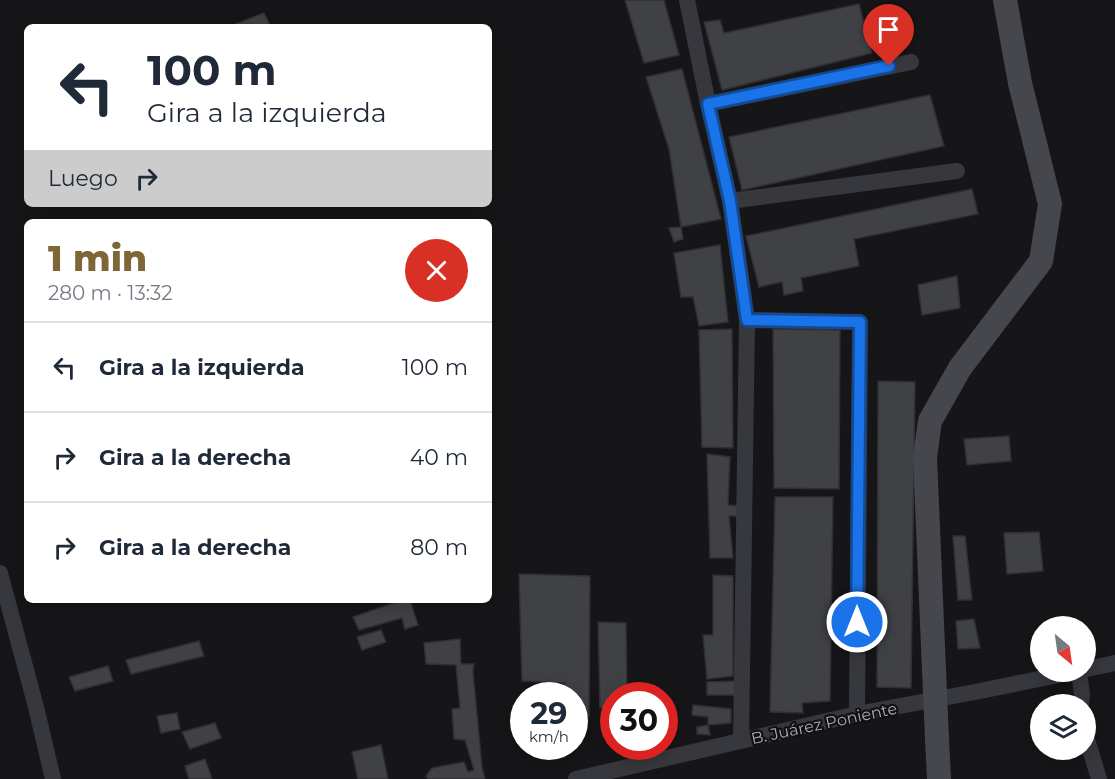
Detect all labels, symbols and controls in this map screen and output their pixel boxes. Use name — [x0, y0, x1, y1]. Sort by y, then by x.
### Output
pin — [863, 4, 914, 66]
icon: arrive — [872, 13, 905, 46]
text: 100 m — [147, 44, 276, 96]
icon: left — [48, 48, 126, 126]
text: Gira a la izquierda — [147, 96, 387, 129]
icon: right — [130, 162, 163, 195]
text: Luego — [48, 165, 118, 192]
text: 1 min — [48, 236, 147, 280]
button: close — [405, 239, 468, 302]
text: 280 m · 13:32 — [48, 281, 173, 305]
icon: left — [48, 351, 81, 384]
text: Gira a la izquierda — [99, 354, 305, 381]
text: 100 m — [402, 354, 468, 381]
icon: right — [48, 441, 81, 474]
text: Gira a la derecha — [99, 444, 291, 471]
text: 40 m — [410, 444, 468, 471]
icon: right — [48, 531, 81, 564]
text: Gira a la derecha — [99, 534, 291, 561]
text: 80 m — [410, 534, 468, 561]
position arrow — [825, 590, 889, 654]
north arrow — [1030, 616, 1096, 682]
map controls — [1030, 616, 1096, 760]
speed limit sign: 30 — [600, 682, 678, 760]
button: layers — [1030, 694, 1096, 760]
text: 29 — [531, 695, 567, 732]
street label: B. Juárez Poniente — [749, 699, 899, 748]
text: km/h — [529, 727, 569, 746]

